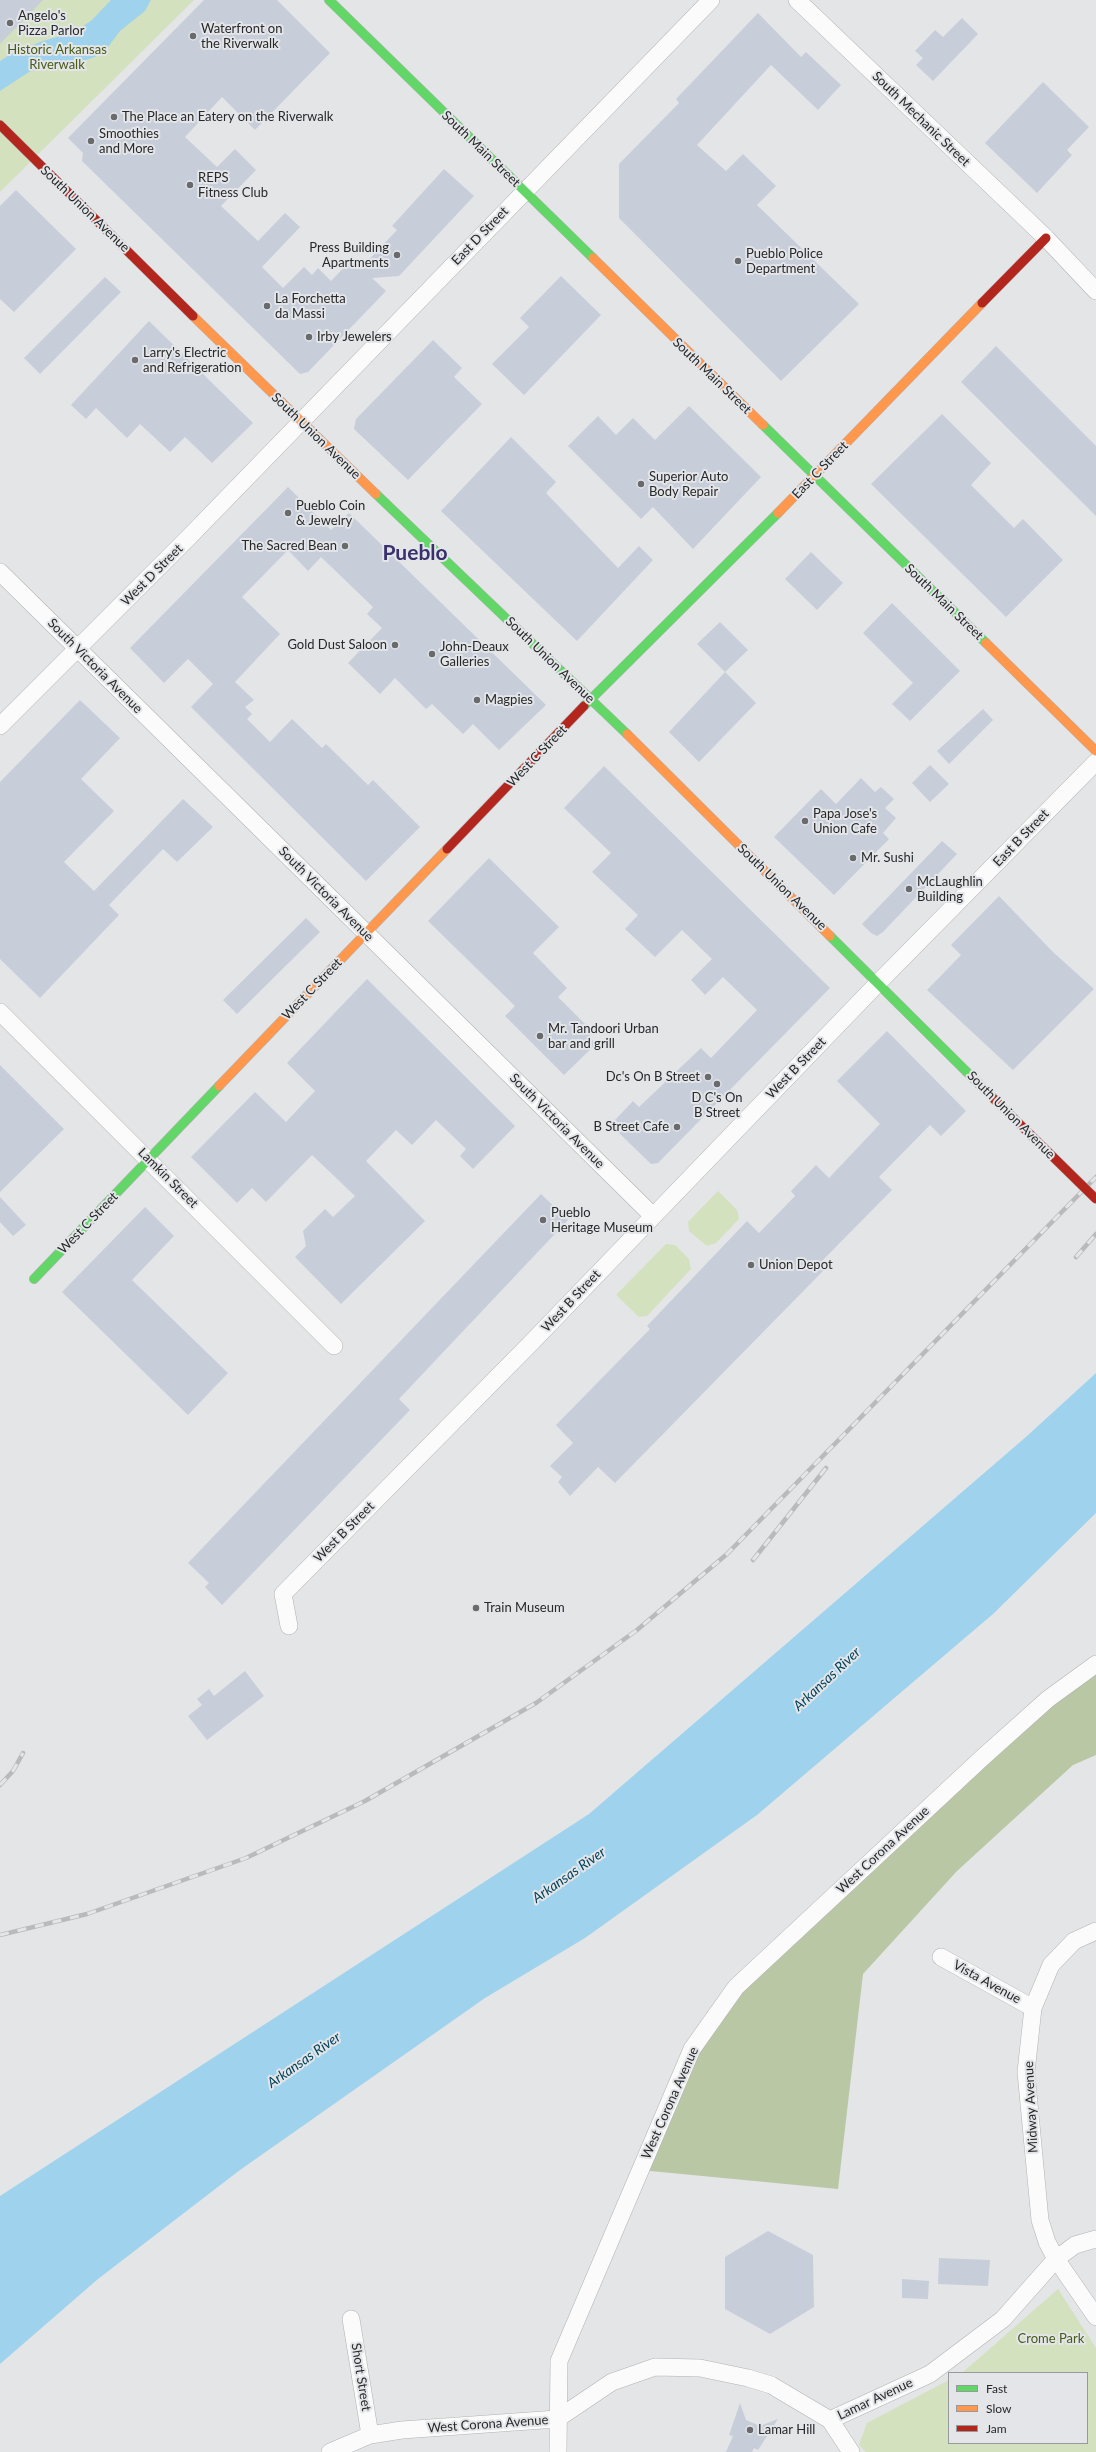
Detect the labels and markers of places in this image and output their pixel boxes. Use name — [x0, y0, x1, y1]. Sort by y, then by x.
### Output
place label: Angelo's Pizza Parlor — [18, 8, 84, 39]
marker: Angelo's Pizza Parlor — [5, 18, 15, 28]
place label: Waterfront on the Riverwalk — [201, 21, 282, 52]
marker: Waterfront on the Riverwalk — [188, 31, 198, 41]
place label: The Place an Eatery on the Riverwalk — [122, 109, 333, 125]
marker: The Place an Eatery on the Riverwalk — [109, 112, 119, 122]
place label: Smoothies and More — [99, 126, 159, 157]
marker: Smoothies and More — [86, 136, 96, 146]
place label: REPS Fitness Club — [198, 170, 268, 201]
marker: REPS Fitness Club — [185, 180, 195, 190]
place label: Press Building Apartments — [309, 240, 389, 271]
place label: Pueblo Police Department — [746, 246, 823, 277]
marker: Press Building Apartments — [392, 250, 402, 260]
marker: Pueblo Police Department — [733, 256, 743, 266]
place label: La Forchetta da Massi — [275, 291, 346, 322]
marker: La Forchetta da Massi — [262, 301, 272, 311]
place label: Irby Jewelers — [317, 329, 392, 345]
marker: Irby Jewelers — [304, 332, 314, 342]
place label: Larry's Electric and Refrigeration — [143, 345, 241, 376]
marker: Larry's Electric and Refrigeration — [130, 355, 140, 365]
place label: Superior Auto Body Repair — [649, 469, 728, 500]
marker: Superior Auto Body Repair — [636, 479, 646, 489]
place label: Pueblo Coin & Jewelry — [296, 498, 365, 529]
marker: Pueblo Coin & Jewelry — [283, 508, 293, 518]
place label: The Sacred Bean — [242, 538, 337, 554]
marker: The Sacred Bean — [340, 541, 350, 551]
place label: Gold Dust Saloon — [287, 637, 387, 653]
place label: John-Deaux Galleries — [440, 639, 509, 670]
marker: Gold Dust Saloon — [390, 640, 400, 650]
marker: John-Deaux Galleries — [427, 649, 437, 659]
place label: Magpies — [485, 692, 533, 708]
marker: Magpies — [472, 695, 482, 705]
place label: Papa Jose's Union Cafe — [813, 806, 877, 837]
marker: Papa Jose's Union Cafe — [800, 816, 810, 826]
place label: Mr. Sushi — [861, 850, 914, 866]
marker: Mr. Sushi — [848, 853, 858, 863]
place label: McLaughlin Building — [917, 874, 983, 905]
marker: McLaughlin Building — [904, 884, 914, 894]
place label: Mr. Tandoori Urban bar and grill — [548, 1021, 659, 1052]
marker: Mr. Tandoori Urban bar and grill — [535, 1031, 545, 1041]
place label: Dc's On B Street — [606, 1069, 700, 1085]
marker: Dc's On B Street — [703, 1072, 713, 1082]
marker: D C's On B Street — [712, 1079, 722, 1089]
place label: D C's On B Street — [692, 1090, 742, 1121]
place label: B Street Cafe — [593, 1119, 669, 1135]
marker: B Street Cafe — [672, 1122, 682, 1132]
place label: Pueblo Heritage Museum — [551, 1205, 653, 1236]
marker: Pueblo Heritage Museum — [538, 1215, 548, 1225]
place label: Union Depot — [759, 1257, 833, 1273]
marker: Union Depot — [746, 1260, 756, 1270]
place label: Train Museum — [484, 1600, 565, 1616]
marker: Train Museum — [471, 1603, 481, 1613]
place label: Lamar Hill — [758, 2422, 815, 2438]
marker: Lamar Hill — [745, 2425, 755, 2435]

